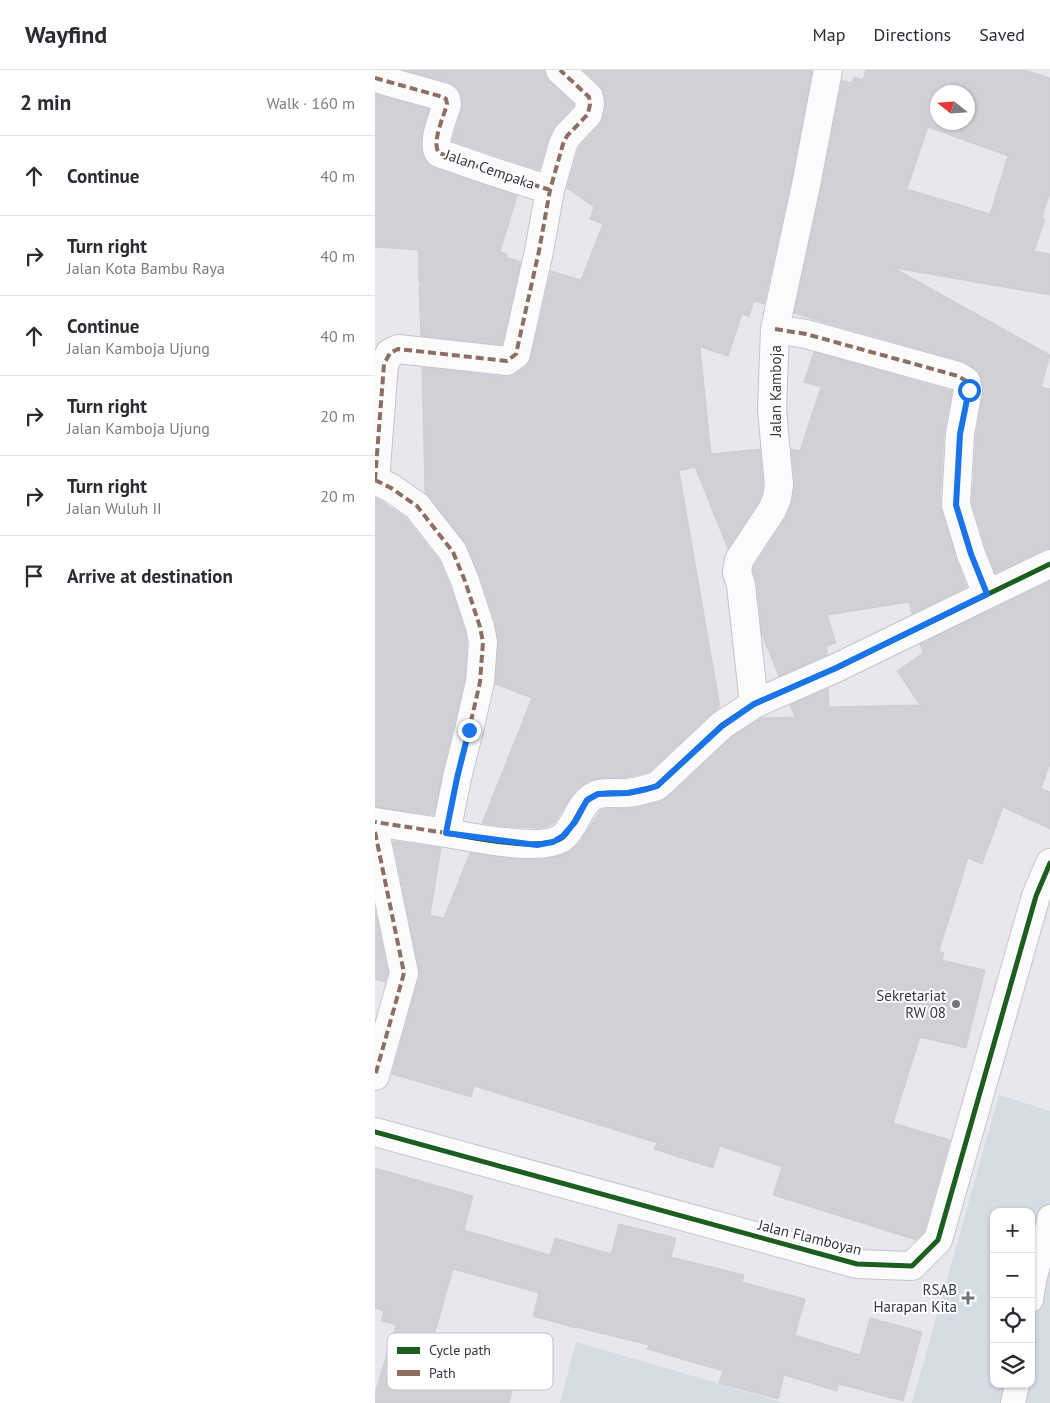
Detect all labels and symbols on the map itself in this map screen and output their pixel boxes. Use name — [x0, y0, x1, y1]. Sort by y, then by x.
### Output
north arrow — [930, 85, 975, 130]
street label: Jalan Cempaka — [442, 144, 537, 193]
street label: Jalan Kamboja — [766, 345, 785, 438]
route start — [958, 379, 981, 402]
route end — [458, 719, 481, 742]
place label: Sekretariat RW 08 — [876, 986, 946, 1022]
marker: Sekretariat RW 08 — [950, 998, 962, 1010]
street label: Jalan Flamboyan — [755, 1215, 864, 1259]
place label: RSAB Harapan Kita — [873, 1280, 957, 1316]
marker: RSAB Harapan Kita — [961, 1291, 975, 1305]
legend — [387, 1333, 553, 1390]
text: Cycle path — [429, 1341, 491, 1359]
text: Path — [429, 1364, 456, 1382]

